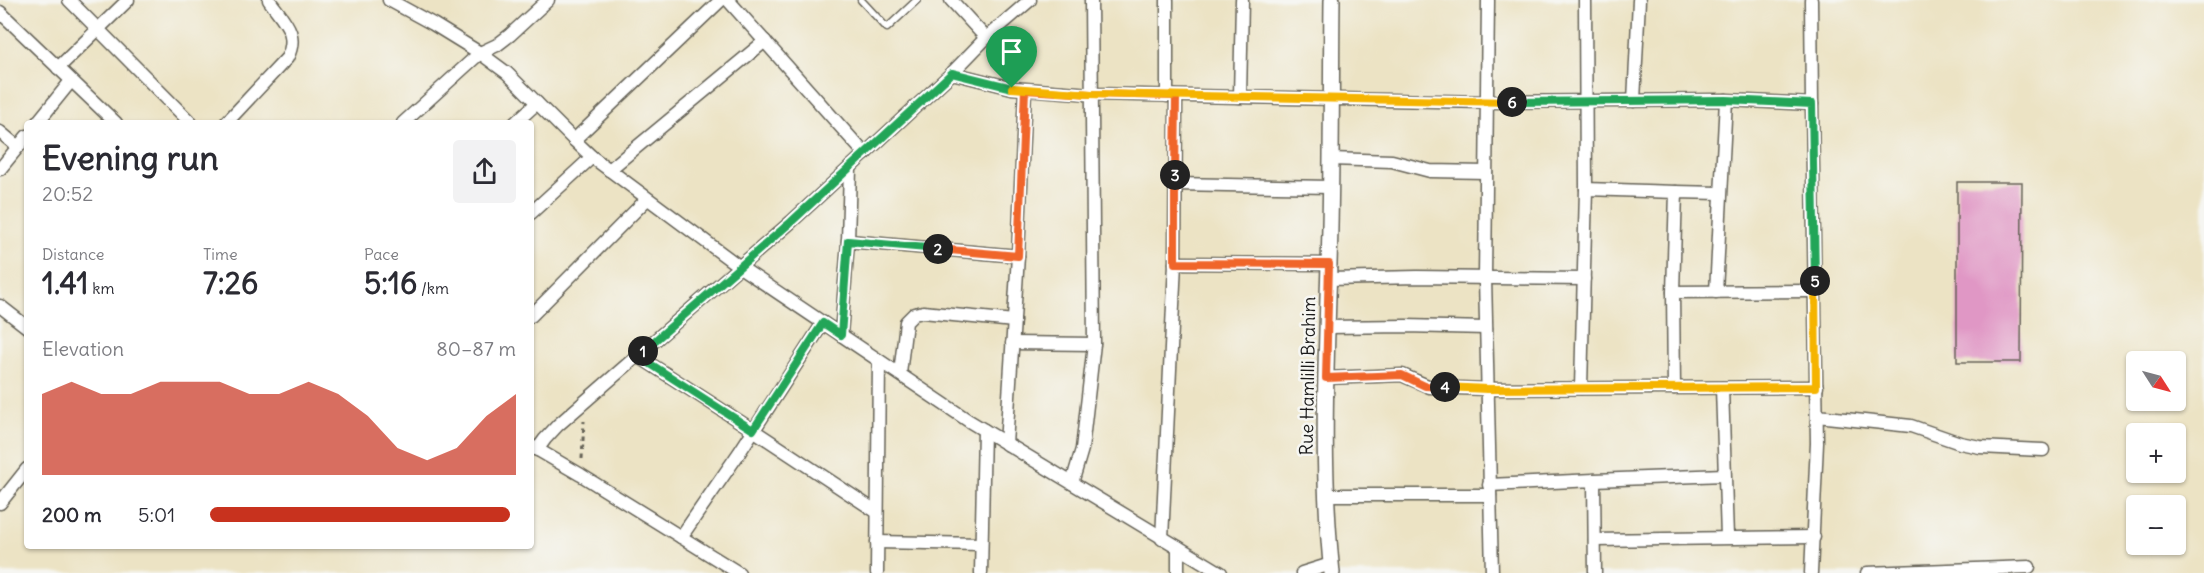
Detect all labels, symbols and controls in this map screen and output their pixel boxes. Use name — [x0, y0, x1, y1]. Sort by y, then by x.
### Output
pin — [986, 26, 1037, 88]
icon: arrive — [995, 35, 1028, 68]
pin: 6 — [1497, 87, 1527, 117]
text: 6 — [1507, 92, 1517, 112]
text: Evening run — [42, 137, 218, 179]
button: share — [453, 140, 516, 203]
pin: 3 — [1160, 160, 1190, 190]
text: 3 — [1170, 165, 1180, 185]
text: 20:52 — [42, 181, 93, 206]
pin: 2 — [923, 234, 953, 264]
text: 2 — [934, 239, 942, 259]
text: Distance — [42, 244, 104, 264]
text: Time — [203, 244, 238, 264]
text: Pace — [364, 244, 399, 264]
text: 1.41 — [42, 264, 89, 302]
text: 7:26 — [203, 264, 258, 302]
text: 5:16 — [364, 264, 417, 302]
pin: 5 — [1800, 266, 1830, 296]
text: 5 — [1810, 271, 1820, 291]
text: km — [89, 278, 115, 298]
text: /km — [417, 278, 449, 298]
street label: Rue Hamlilli Brahim — [1295, 296, 1320, 455]
text: Elevation — [42, 336, 124, 361]
text: 80–87 m — [436, 336, 516, 361]
pin: 1 — [628, 336, 658, 366]
text: 1 — [640, 341, 646, 361]
north arrow — [2126, 351, 2186, 411]
map controls — [2126, 351, 2186, 555]
pin: 4 — [1430, 372, 1460, 402]
text: 4 — [1440, 377, 1450, 397]
button: + — [2126, 423, 2186, 483]
button: − — [2126, 495, 2186, 555]
text: 200 m — [42, 502, 102, 527]
text: 5:01 — [138, 502, 175, 527]

